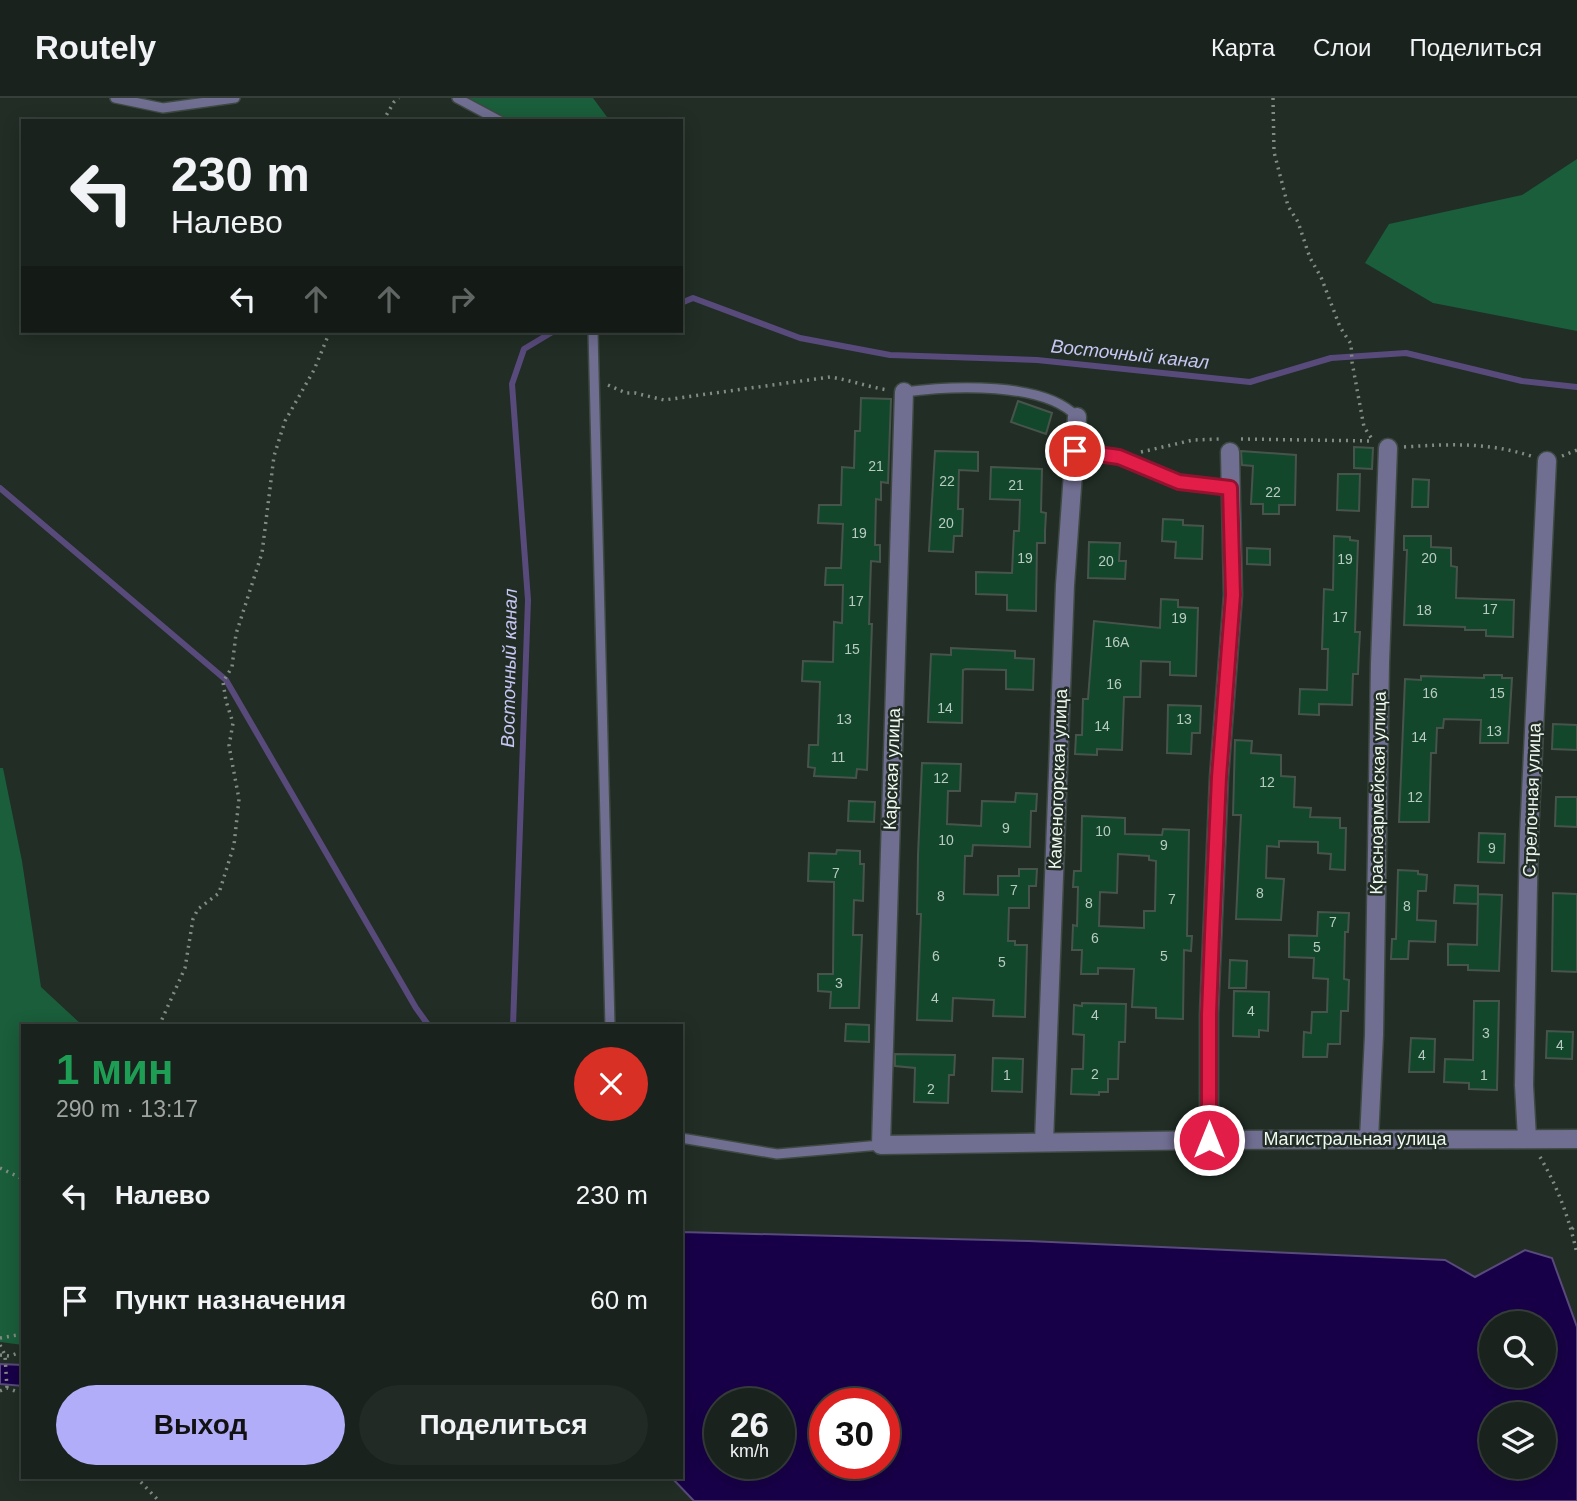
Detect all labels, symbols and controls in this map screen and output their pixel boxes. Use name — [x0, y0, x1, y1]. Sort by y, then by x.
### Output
text: Routely — [35, 29, 156, 66]
text: Карта — [1211, 34, 1275, 61]
text: Слои — [1313, 34, 1371, 61]
text: Поделиться — [1409, 34, 1542, 61]
icon: left — [56, 147, 147, 238]
text: 230 m — [171, 147, 310, 201]
text: Налево — [171, 204, 283, 240]
icon: left — [224, 280, 262, 318]
icon: ahead — [297, 280, 335, 318]
icon: ahead — [370, 280, 408, 318]
icon: right — [443, 280, 481, 318]
water label: Восточный канал — [1050, 335, 1211, 373]
pin — [1045, 421, 1105, 481]
icon: arrive — [1056, 432, 1094, 470]
house number: 21 — [868, 458, 884, 474]
house number: 22 — [939, 473, 955, 489]
house number: 21 — [1008, 477, 1024, 493]
house number: 22 — [1265, 484, 1281, 500]
house number: 20 — [938, 515, 954, 531]
house number: 19 — [851, 525, 867, 541]
house number: 19 — [1017, 550, 1033, 566]
house number: 20 — [1421, 550, 1437, 566]
house number: 19 — [1337, 551, 1353, 567]
house number: 20 — [1098, 553, 1114, 569]
water label: Восточный канал — [497, 588, 521, 748]
house number: 17 — [848, 593, 864, 609]
house number: 17 — [1482, 601, 1498, 617]
house number: 18 — [1416, 602, 1432, 618]
house number: 17 — [1332, 609, 1348, 625]
house number: 19 — [1171, 610, 1187, 626]
house number: 16А — [1105, 634, 1130, 650]
house number: 15 — [844, 641, 860, 657]
house number: 16 — [1106, 676, 1122, 692]
house number: 16 — [1422, 685, 1438, 701]
house number: 15 — [1489, 685, 1505, 701]
street label: Каменогорская улица — [1045, 687, 1071, 870]
street label: Красноармейская улица — [1366, 690, 1390, 895]
house number: 14 — [937, 700, 953, 716]
street label: Карская улица — [880, 707, 904, 830]
house number: 13 — [836, 711, 852, 727]
house number: 13 — [1176, 711, 1192, 727]
house number: 14 — [1094, 718, 1110, 734]
street label: Стрелочная улица — [1519, 721, 1545, 878]
house number: 13 — [1486, 723, 1502, 739]
house number: 14 — [1411, 729, 1427, 745]
house number: 11 — [831, 749, 845, 765]
house number: 12 — [933, 770, 949, 786]
house number: 12 — [1259, 774, 1275, 790]
house number: 12 — [1407, 789, 1423, 805]
house number: 9 — [1002, 820, 1010, 836]
house number: 10 — [1095, 823, 1111, 839]
house number: 10 — [938, 832, 954, 848]
house number: 9 — [1160, 837, 1168, 853]
house number: 9 — [1488, 840, 1496, 856]
house number: 7 — [832, 865, 840, 881]
house number: 7 — [1010, 882, 1018, 898]
house number: 8 — [1256, 885, 1264, 901]
house number: 8 — [937, 888, 945, 904]
house number: 7 — [1168, 891, 1176, 907]
house number: 8 — [1085, 895, 1093, 911]
house number: 8 — [1403, 898, 1411, 914]
house number: 7 — [1329, 914, 1337, 930]
house number: 6 — [1091, 930, 1099, 946]
house number: 5 — [1313, 939, 1321, 955]
house number: 6 — [932, 948, 940, 964]
house number: 5 — [1160, 948, 1168, 964]
house number: 5 — [998, 954, 1006, 970]
house number: 3 — [835, 975, 843, 991]
house number: 4 — [931, 990, 939, 1006]
house number: 4 — [1247, 1003, 1255, 1019]
house number: 4 — [1091, 1007, 1099, 1023]
house number: 3 — [1482, 1025, 1490, 1041]
house number: 4 — [1556, 1037, 1564, 1053]
text: 1 мин — [56, 1046, 173, 1093]
button: close — [574, 1047, 648, 1121]
house number: 4 — [1418, 1047, 1426, 1063]
house number: 2 — [1091, 1066, 1099, 1082]
house number: 1 — [1003, 1067, 1011, 1083]
house number: 1 — [1480, 1067, 1488, 1083]
house number: 2 — [927, 1081, 935, 1097]
text: 290 m · 13:17 — [56, 1096, 198, 1122]
position arrow — [1172, 1103, 1246, 1177]
street label: Магистральная улица — [1263, 1129, 1448, 1149]
icon: left — [56, 1177, 94, 1215]
text: Налево — [115, 1180, 210, 1210]
text: 230 m — [576, 1180, 648, 1210]
icon: arrive — [56, 1282, 94, 1320]
text: Пункт назначения — [115, 1285, 346, 1315]
text: 60 m — [590, 1285, 648, 1315]
map controls — [1479, 1311, 1556, 1479]
button: search — [1479, 1311, 1556, 1388]
button: Выход — [56, 1385, 345, 1465]
button: Поделиться — [359, 1385, 648, 1465]
speed limit sign: 30 — [809, 1388, 900, 1479]
button: layers — [1479, 1402, 1556, 1479]
text: 26 — [730, 1405, 769, 1444]
text: km/h — [730, 1441, 769, 1461]

